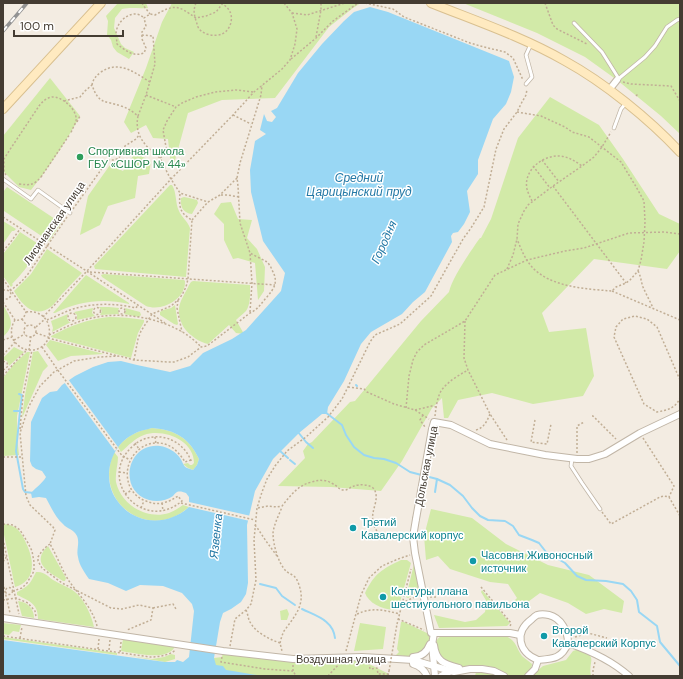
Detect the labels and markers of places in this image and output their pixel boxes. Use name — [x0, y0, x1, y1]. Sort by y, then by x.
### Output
place label: Спортивная школа ГБУ «СШОР № 44» — [88, 144, 186, 171]
marker: Спортивная школа ГБУ «СШОР № 44» — [75, 152, 85, 162]
place label: Третий Кавалерский корпус — [361, 515, 464, 542]
marker: Третий Кавалерский корпус — [348, 523, 358, 533]
place label: Часовня Живоносный источник — [481, 548, 593, 575]
marker: Часовня Живоносный источник — [468, 556, 478, 566]
place label: Контуры плана шестиугольного павильона — [391, 584, 530, 611]
marker: Контуры плана шестиугольного павильона — [378, 592, 388, 602]
place label: Второй Кавалерский Корпус — [552, 623, 657, 650]
marker: Второй Кавалерский Корпус — [539, 631, 549, 641]

